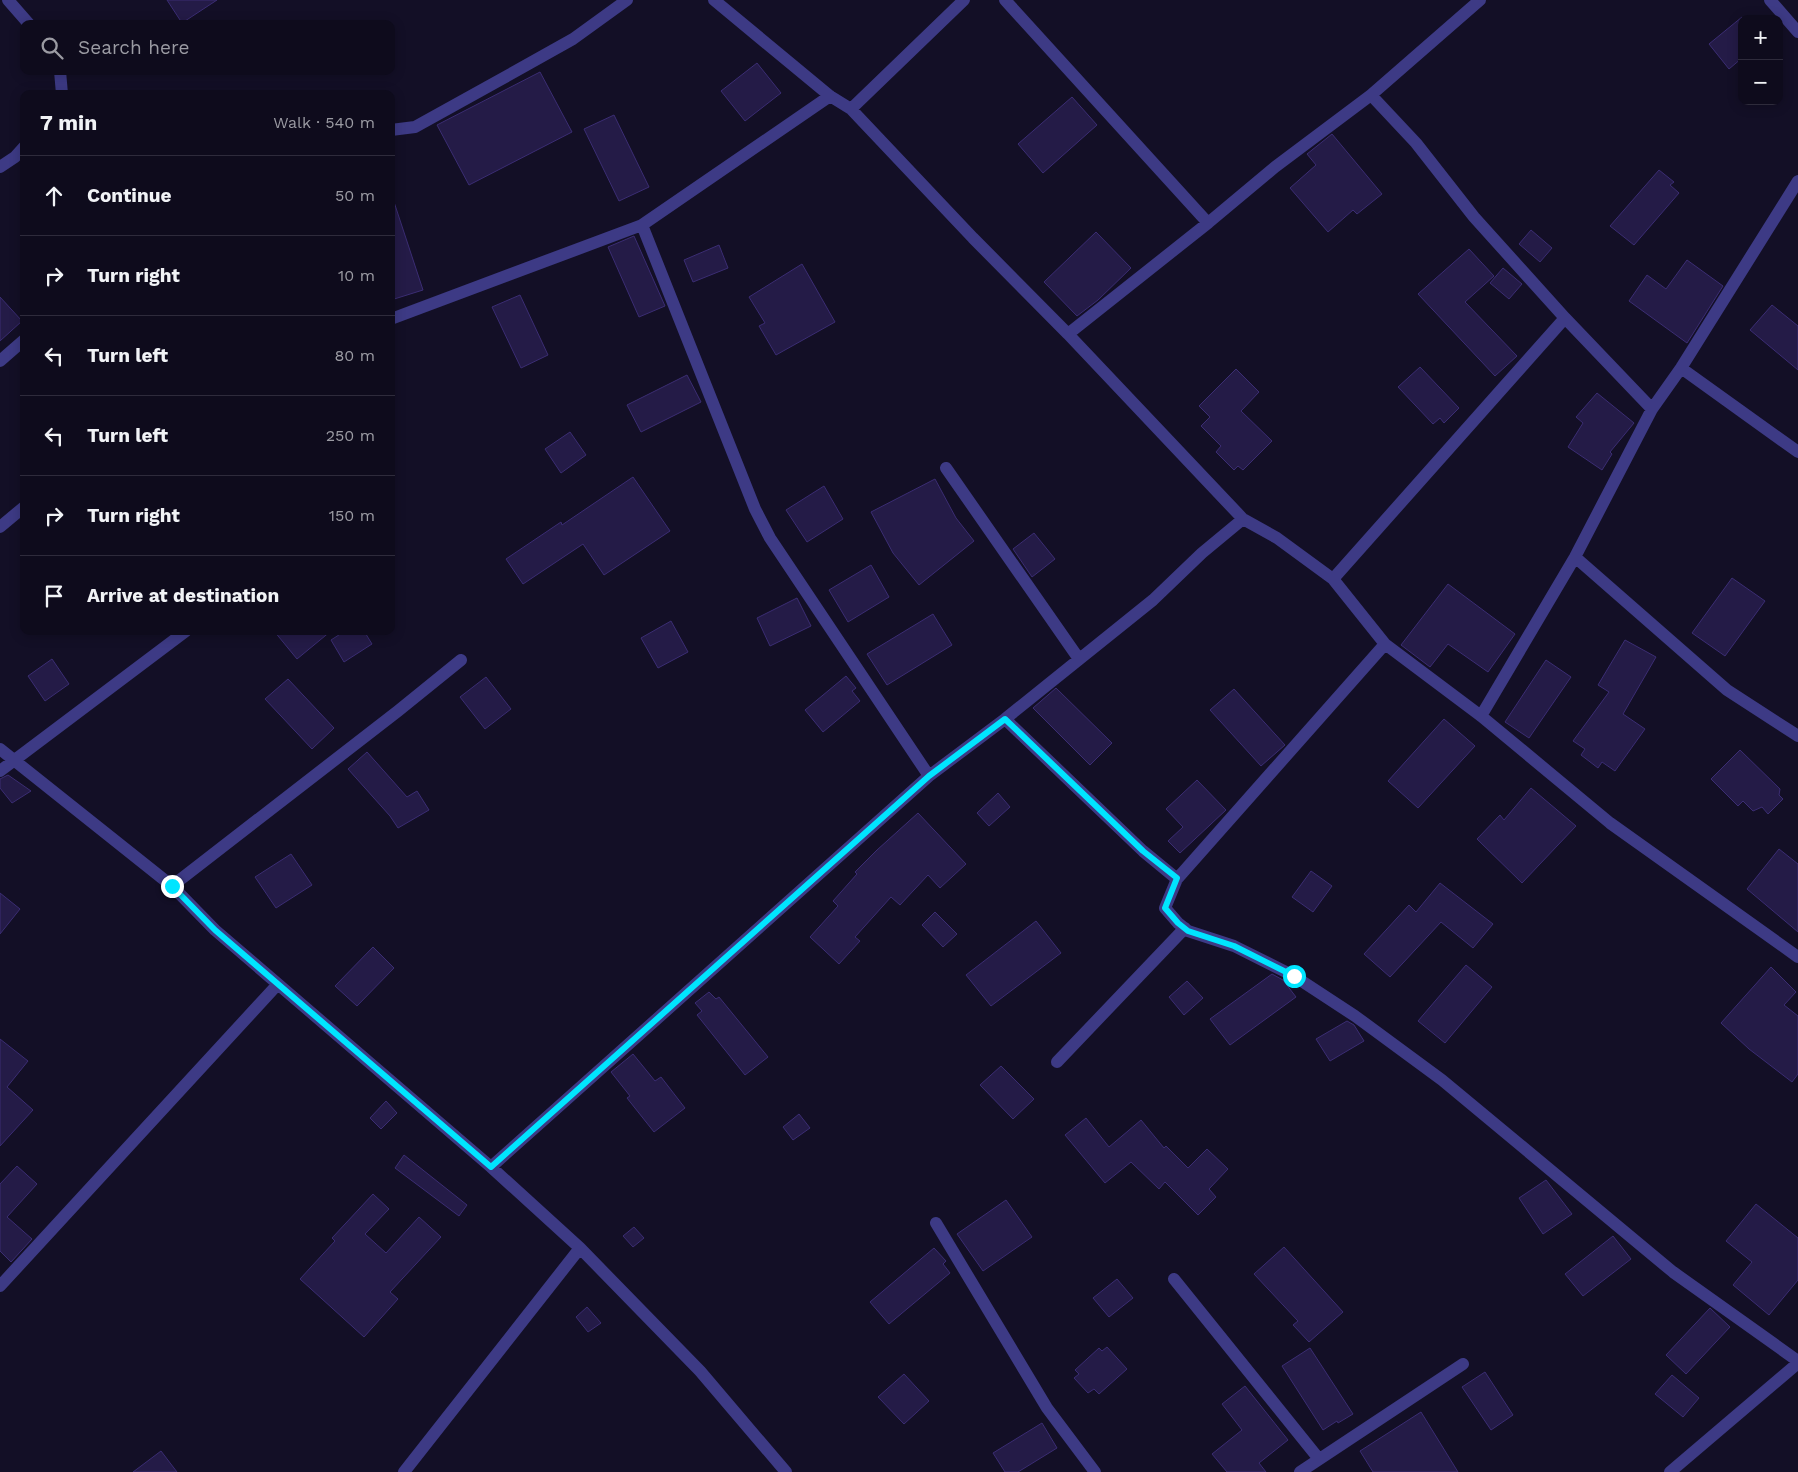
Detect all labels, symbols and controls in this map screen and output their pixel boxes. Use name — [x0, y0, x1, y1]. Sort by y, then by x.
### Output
map controls — [1738, 15, 1783, 105]
button: + — [1738, 15, 1783, 60]
search box — [20, 20, 395, 75]
icon: search — [38, 34, 66, 62]
text: Search here — [78, 36, 189, 59]
button: − — [1738, 60, 1783, 105]
text: 7 min — [40, 110, 97, 135]
text: Walk · 540 m — [273, 113, 375, 132]
icon: ahead — [40, 182, 68, 210]
text: Continue — [87, 184, 171, 207]
text: 50 m — [335, 186, 375, 205]
icon: right — [40, 262, 68, 290]
text: Turn right — [87, 264, 180, 287]
text: 10 m — [338, 266, 375, 285]
icon: left — [40, 342, 68, 370]
text: Turn left — [87, 344, 168, 367]
text: 80 m — [334, 346, 375, 365]
icon: left — [40, 422, 68, 450]
text: Turn left — [87, 424, 168, 447]
text: 250 m — [326, 426, 375, 445]
icon: right — [40, 502, 68, 530]
text: Turn right — [87, 504, 180, 527]
text: 150 m — [329, 506, 375, 525]
icon: arrive — [40, 582, 68, 610]
text: Arrive at destination — [87, 584, 279, 607]
route end — [161, 875, 184, 898]
route start — [1283, 965, 1306, 988]

